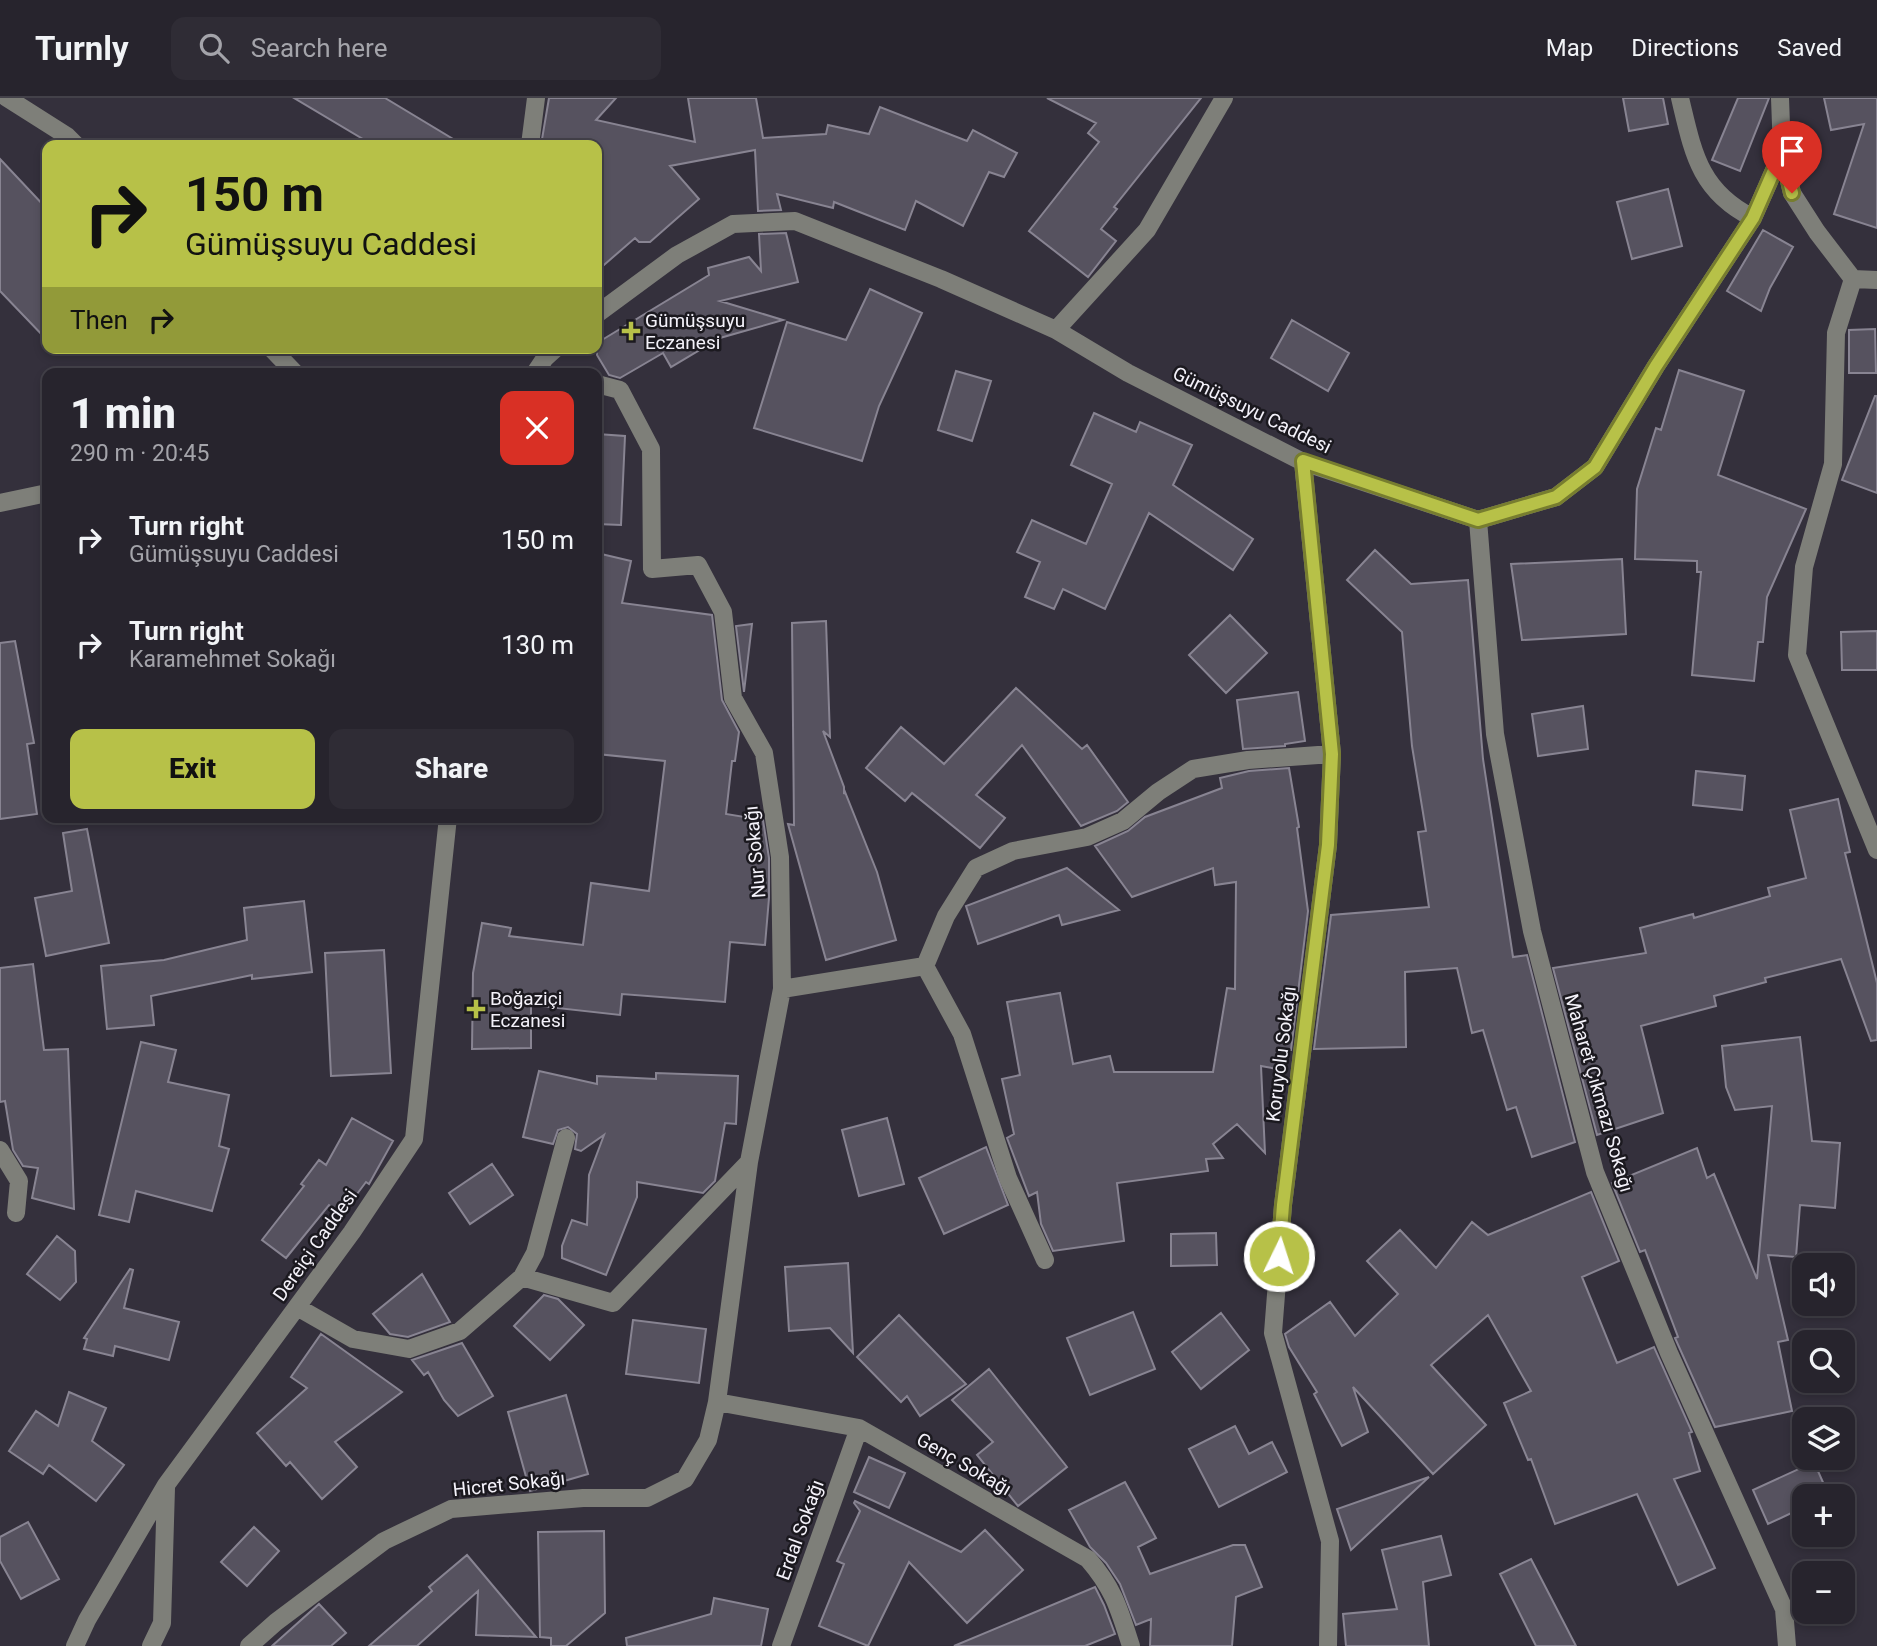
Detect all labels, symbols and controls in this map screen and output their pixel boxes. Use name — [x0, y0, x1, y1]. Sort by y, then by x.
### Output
search box — [171, 17, 661, 80]
text: Turnly — [35, 29, 129, 68]
icon: search — [195, 29, 233, 67]
text: Search here — [251, 33, 387, 63]
text: Map — [1546, 34, 1593, 62]
text: Directions — [1631, 34, 1739, 62]
text: Saved — [1777, 34, 1842, 62]
pin — [1762, 121, 1822, 193]
icon: arrive — [1773, 132, 1811, 170]
text: 150 m — [185, 166, 324, 223]
icon: right — [70, 168, 161, 259]
text: Gümüşsuyu Caddesi — [185, 225, 477, 263]
icon: right — [142, 301, 180, 339]
text: Then — [70, 305, 128, 335]
place label: Gümüşsuyu Eczanesi — [645, 309, 745, 354]
marker: Gümüşsuyu Eczanesi — [623, 323, 639, 339]
street label: Gümüşsuyu Caddesi — [1169, 362, 1335, 458]
text: 1 min — [70, 389, 176, 438]
button: close — [500, 391, 574, 465]
text: 290 m · 20:45 — [70, 440, 209, 467]
text: Turn right — [129, 511, 244, 541]
icon: right — [70, 521, 108, 559]
text: 150 m — [501, 525, 574, 555]
text: Gümüşsuyu Caddesi — [129, 541, 339, 568]
text: Turn right — [129, 616, 244, 646]
icon: right — [70, 626, 108, 664]
text: 130 m — [501, 630, 574, 660]
text: Karamehmet Sokağı — [129, 646, 336, 673]
button: Exit — [70, 729, 315, 809]
button: Share — [329, 729, 574, 809]
street label: Nur Sokağı — [740, 805, 770, 899]
street label: Koruyolu Sokağı — [1261, 985, 1301, 1123]
place label: Boğaziçi Eczanesi — [490, 987, 565, 1032]
street label: Maharet Çıkmazı Sokağı — [1560, 991, 1638, 1195]
marker: Boğaziçi Eczanesi — [468, 1001, 484, 1017]
street label: Dereiçi Caddesi — [268, 1185, 362, 1305]
position arrow — [1242, 1219, 1316, 1293]
map controls — [1792, 1253, 1855, 1624]
button: sound — [1792, 1253, 1855, 1316]
button: search — [1792, 1330, 1855, 1393]
button: layers — [1792, 1407, 1855, 1470]
street label: Genç Sokağı — [913, 1428, 1015, 1500]
street label: Hicret Sokağı — [452, 1467, 566, 1501]
street label: Erdal Sokağı — [771, 1477, 829, 1583]
button: + — [1792, 1484, 1855, 1547]
button: − — [1792, 1561, 1855, 1624]

